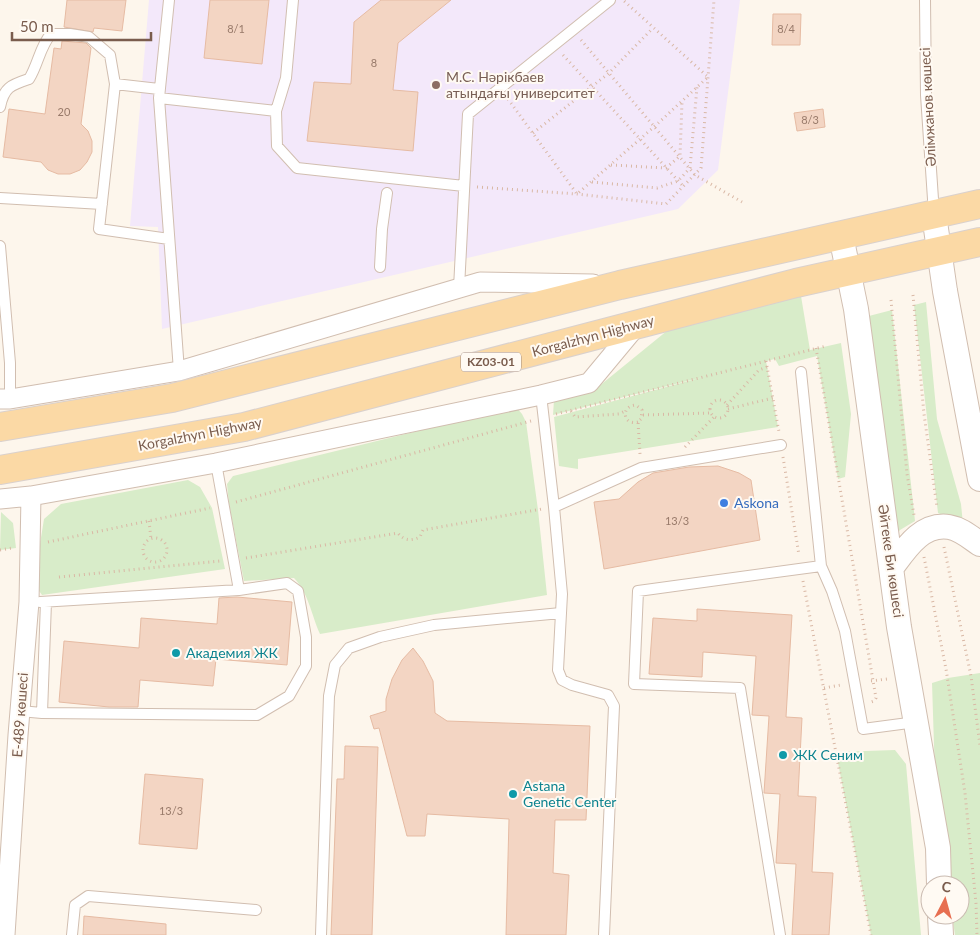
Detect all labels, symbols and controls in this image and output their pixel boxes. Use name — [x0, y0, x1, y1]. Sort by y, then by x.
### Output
scale bar — [12, 10, 151, 42]
text: 50 m — [20, 17, 54, 35]
house number: 8/1 — [227, 22, 245, 35]
house number: 8/4 — [777, 22, 795, 35]
street label: Әлімжанов көшесі — [916, 47, 939, 167]
house number: 8 — [371, 56, 377, 69]
place label: М.С. Нәрікбаев атындағы университет — [446, 68, 595, 101]
marker: М.С. Нәрікбаев атындағы университет — [430, 79, 442, 91]
house number: 20 — [58, 105, 71, 118]
house number: 8/3 — [801, 113, 819, 126]
street label: Korgalzhyn Highway — [530, 311, 657, 360]
road number: KZ03-01 — [461, 352, 521, 372]
street label: Korgalzhyn Highway — [137, 413, 264, 454]
place label: Askona — [734, 494, 779, 511]
marker: Askona — [718, 497, 730, 509]
street label: Әйтеке Би көшесі — [875, 503, 908, 619]
house number: 13/3 — [665, 514, 689, 527]
place label: Академия ЖК — [186, 644, 279, 661]
marker: Академия ЖК — [170, 647, 182, 659]
street label: Е-489 көшесі — [8, 672, 31, 758]
place label: ЖК Сеним — [793, 746, 863, 763]
marker: ЖК Сеним — [777, 749, 789, 761]
place label: Astana Genetic Center — [523, 777, 616, 810]
marker: Astana Genetic Center — [507, 788, 519, 800]
house number: 13/3 — [159, 804, 183, 817]
north arrow — [920, 875, 970, 925]
text: С — [941, 878, 953, 896]

